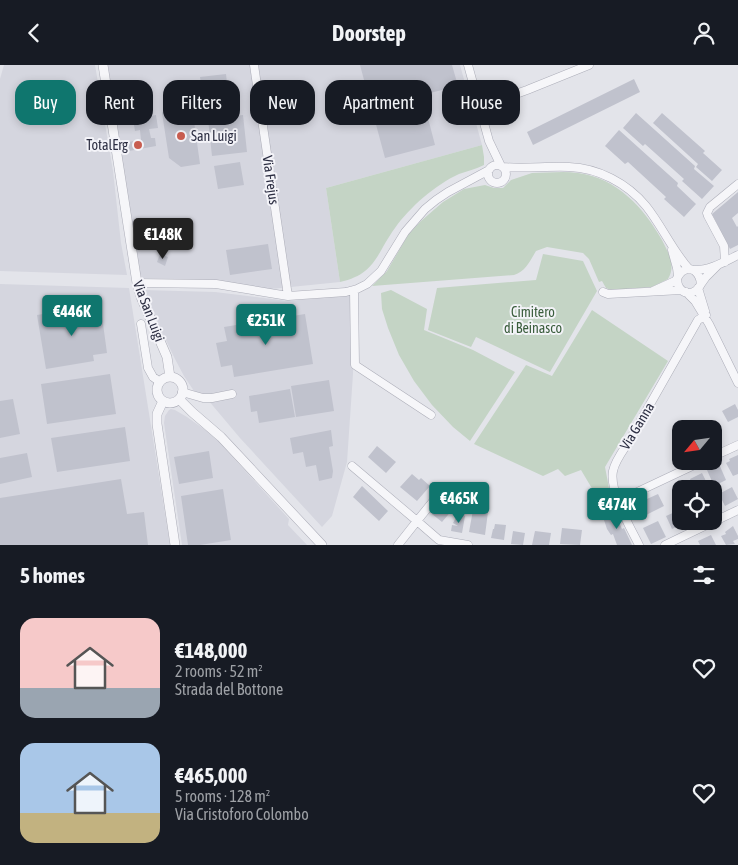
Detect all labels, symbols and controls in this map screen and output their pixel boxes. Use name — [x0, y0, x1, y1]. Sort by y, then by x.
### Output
icon: back — [20, 19, 48, 47]
icon: person — [690, 19, 718, 47]
text: Doorstep — [332, 20, 406, 46]
chip: Buy — [15, 80, 76, 125]
chip: Rent — [86, 80, 153, 125]
chip: Filters — [163, 80, 240, 125]
chip: New — [250, 80, 315, 125]
chip: Apartment — [325, 80, 432, 125]
chip: House — [442, 80, 520, 125]
place label: San Luigi — [191, 128, 237, 144]
marker: San Luigi — [175, 130, 187, 142]
place label: TotalErg — [86, 137, 128, 153]
marker: TotalErg — [132, 139, 144, 151]
street label: Via Frejus — [260, 154, 282, 206]
pin: €148K — [128, 217, 198, 260]
text: €148K — [144, 225, 182, 243]
street label: Via San Luigi — [130, 278, 168, 344]
pin: €446K — [37, 295, 107, 337]
text: €446K — [53, 302, 91, 320]
pin: €251K — [231, 303, 301, 346]
park label: Cimitero di Beinasco — [504, 304, 562, 336]
text: €251K — [247, 311, 285, 329]
street label: Via Ganna — [617, 399, 657, 453]
north arrow — [672, 420, 722, 470]
map controls — [672, 420, 722, 530]
button: locate — [672, 480, 722, 530]
pin: €465K — [424, 481, 494, 524]
pin: €474K — [582, 487, 652, 530]
text: €465K — [440, 489, 478, 507]
text: €474K — [598, 495, 636, 513]
icon: filters — [690, 561, 718, 589]
text: 5 homes — [20, 563, 85, 587]
icon: home — [60, 638, 120, 698]
text: €148,000 — [175, 638, 247, 662]
icon: heart — [690, 654, 718, 682]
text: 2 rooms · 52 m² — [175, 662, 263, 680]
text: Strada del Bottone — [175, 680, 283, 698]
icon: home — [60, 763, 120, 823]
text: €465,000 — [175, 763, 247, 787]
icon: heart — [690, 779, 718, 807]
text: 5 rooms · 128 m² — [175, 787, 270, 805]
text: Via Cristoforo Colombo — [175, 805, 309, 823]

